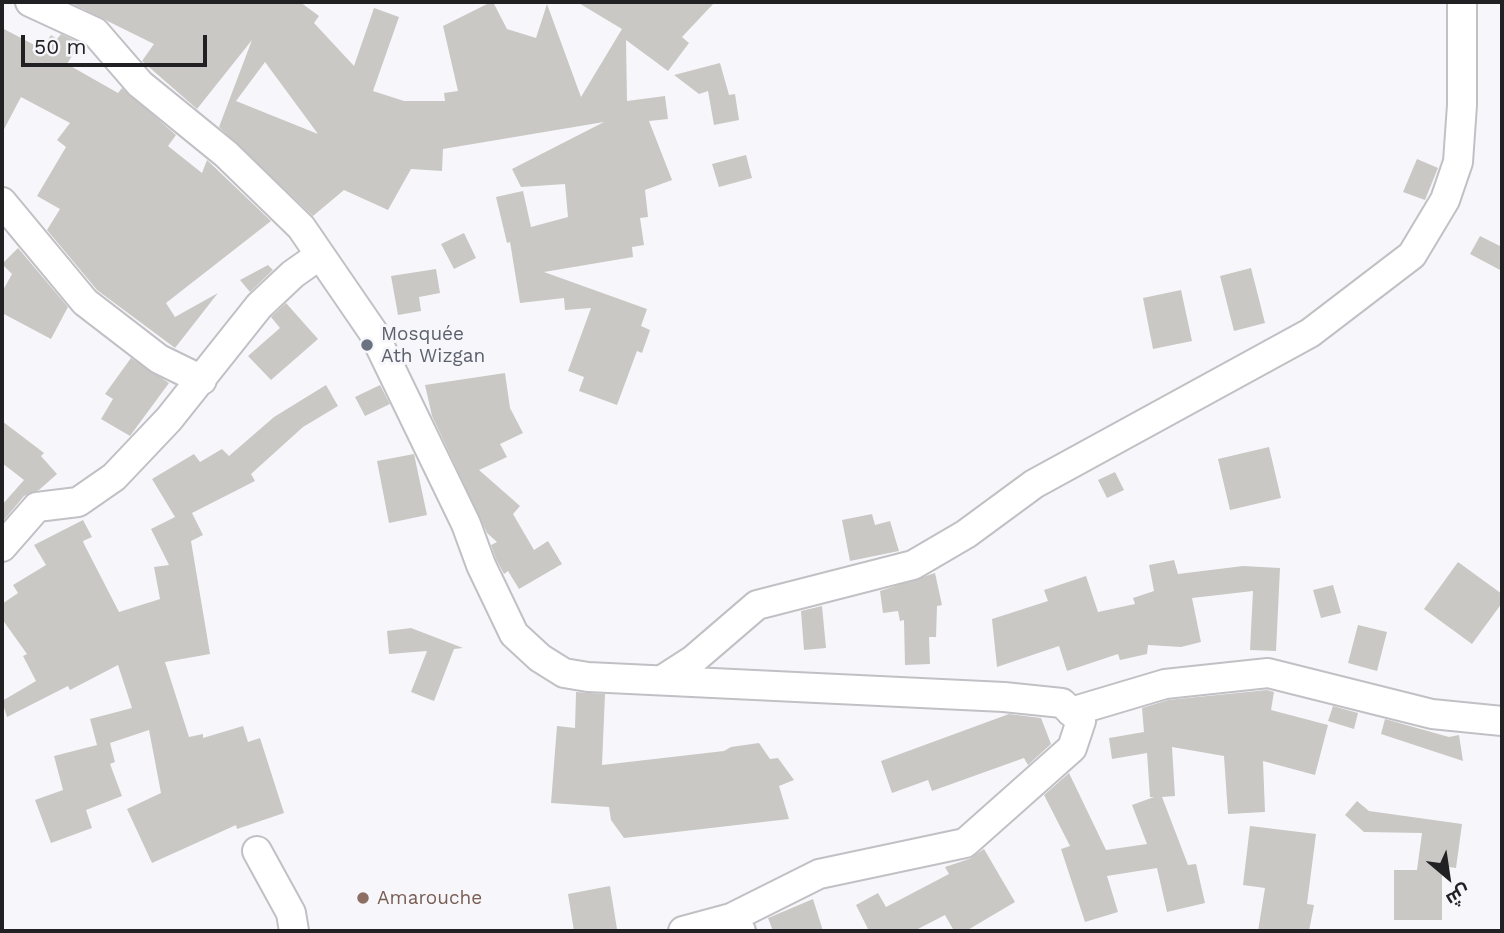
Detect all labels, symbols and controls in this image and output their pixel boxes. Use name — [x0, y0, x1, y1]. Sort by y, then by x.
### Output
scale bar — [24, 21, 210, 65]
text: 50 m — [34, 34, 86, 59]
place label: Mosquée Ath Wizgan — [381, 323, 485, 367]
marker: Mosquée Ath Wizgan — [359, 337, 375, 353]
north arrow — [1413, 842, 1483, 912]
text: ش — [1442, 880, 1475, 912]
place label: Amarouche — [377, 887, 482, 909]
marker: Amarouche — [355, 890, 371, 906]

